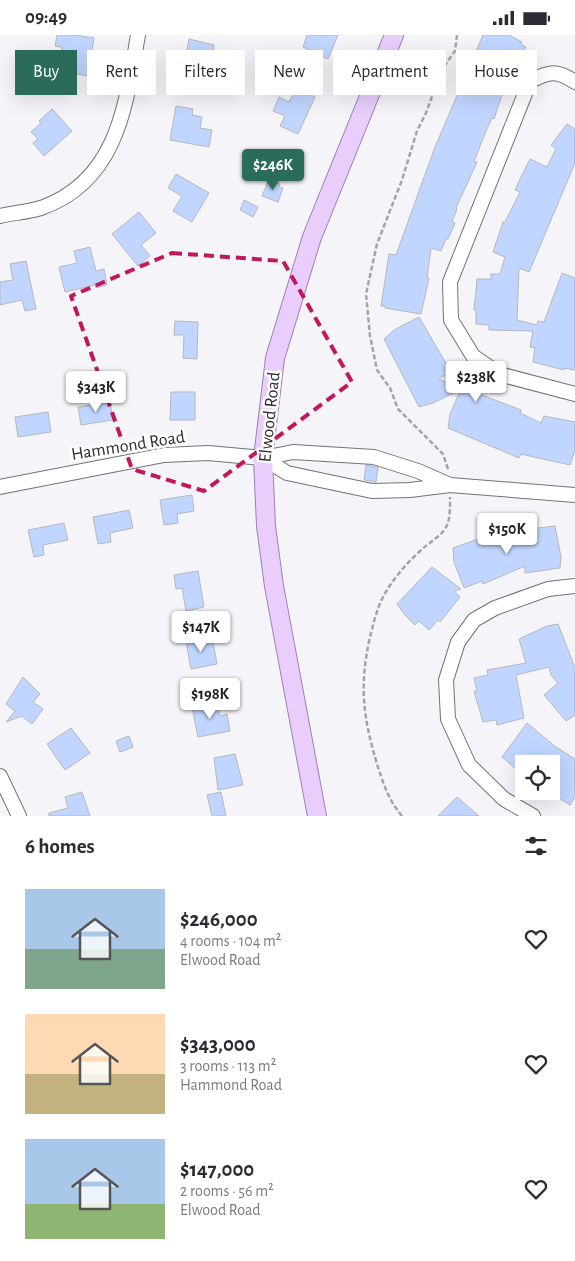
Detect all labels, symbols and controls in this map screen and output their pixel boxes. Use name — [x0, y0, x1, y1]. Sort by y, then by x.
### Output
text: 09:49 — [25, 8, 67, 27]
chip: Buy — [15, 50, 77, 95]
chip: Rent — [87, 50, 156, 95]
chip: Filters — [166, 50, 245, 95]
chip: New — [255, 50, 323, 95]
chip: Apartment — [333, 50, 446, 95]
chip: House — [456, 50, 537, 95]
pin: $246K — [238, 149, 308, 191]
text: $246K — [253, 157, 293, 173]
pin: $238K — [441, 361, 511, 403]
text: $238K — [457, 369, 495, 385]
pin: $343K — [61, 371, 131, 413]
street label: Elwood Road — [256, 371, 284, 463]
text: $343K — [77, 379, 115, 395]
street label: Hammond Road — [70, 428, 186, 464]
pin: $150K — [472, 513, 542, 555]
text: $150K — [488, 521, 526, 537]
pin: $147K — [166, 611, 236, 653]
text: $147K — [182, 619, 220, 635]
pin: $198K — [175, 677, 245, 720]
text: $198K — [191, 686, 229, 702]
map controls — [515, 755, 560, 800]
button: locate — [515, 755, 560, 800]
icon: filters — [522, 832, 550, 860]
text: 6 homes — [25, 836, 95, 857]
icon: home — [65, 909, 125, 969]
text: $246,000 — [180, 909, 258, 930]
icon: heart — [522, 925, 550, 953]
text: 4 rooms · 104 m² — [180, 933, 281, 949]
text: Elwood Road — [180, 952, 261, 968]
icon: home — [65, 1034, 125, 1094]
text: $343,000 — [180, 1034, 256, 1055]
icon: heart — [522, 1050, 550, 1078]
text: 3 rooms · 113 m² — [180, 1058, 276, 1074]
text: Hammond Road — [180, 1077, 282, 1093]
icon: home — [65, 1159, 125, 1219]
text: $147,000 — [180, 1159, 254, 1180]
icon: heart — [522, 1175, 550, 1203]
text: 2 rooms · 56 m² — [180, 1183, 274, 1199]
text: Elwood Road — [180, 1202, 261, 1218]

